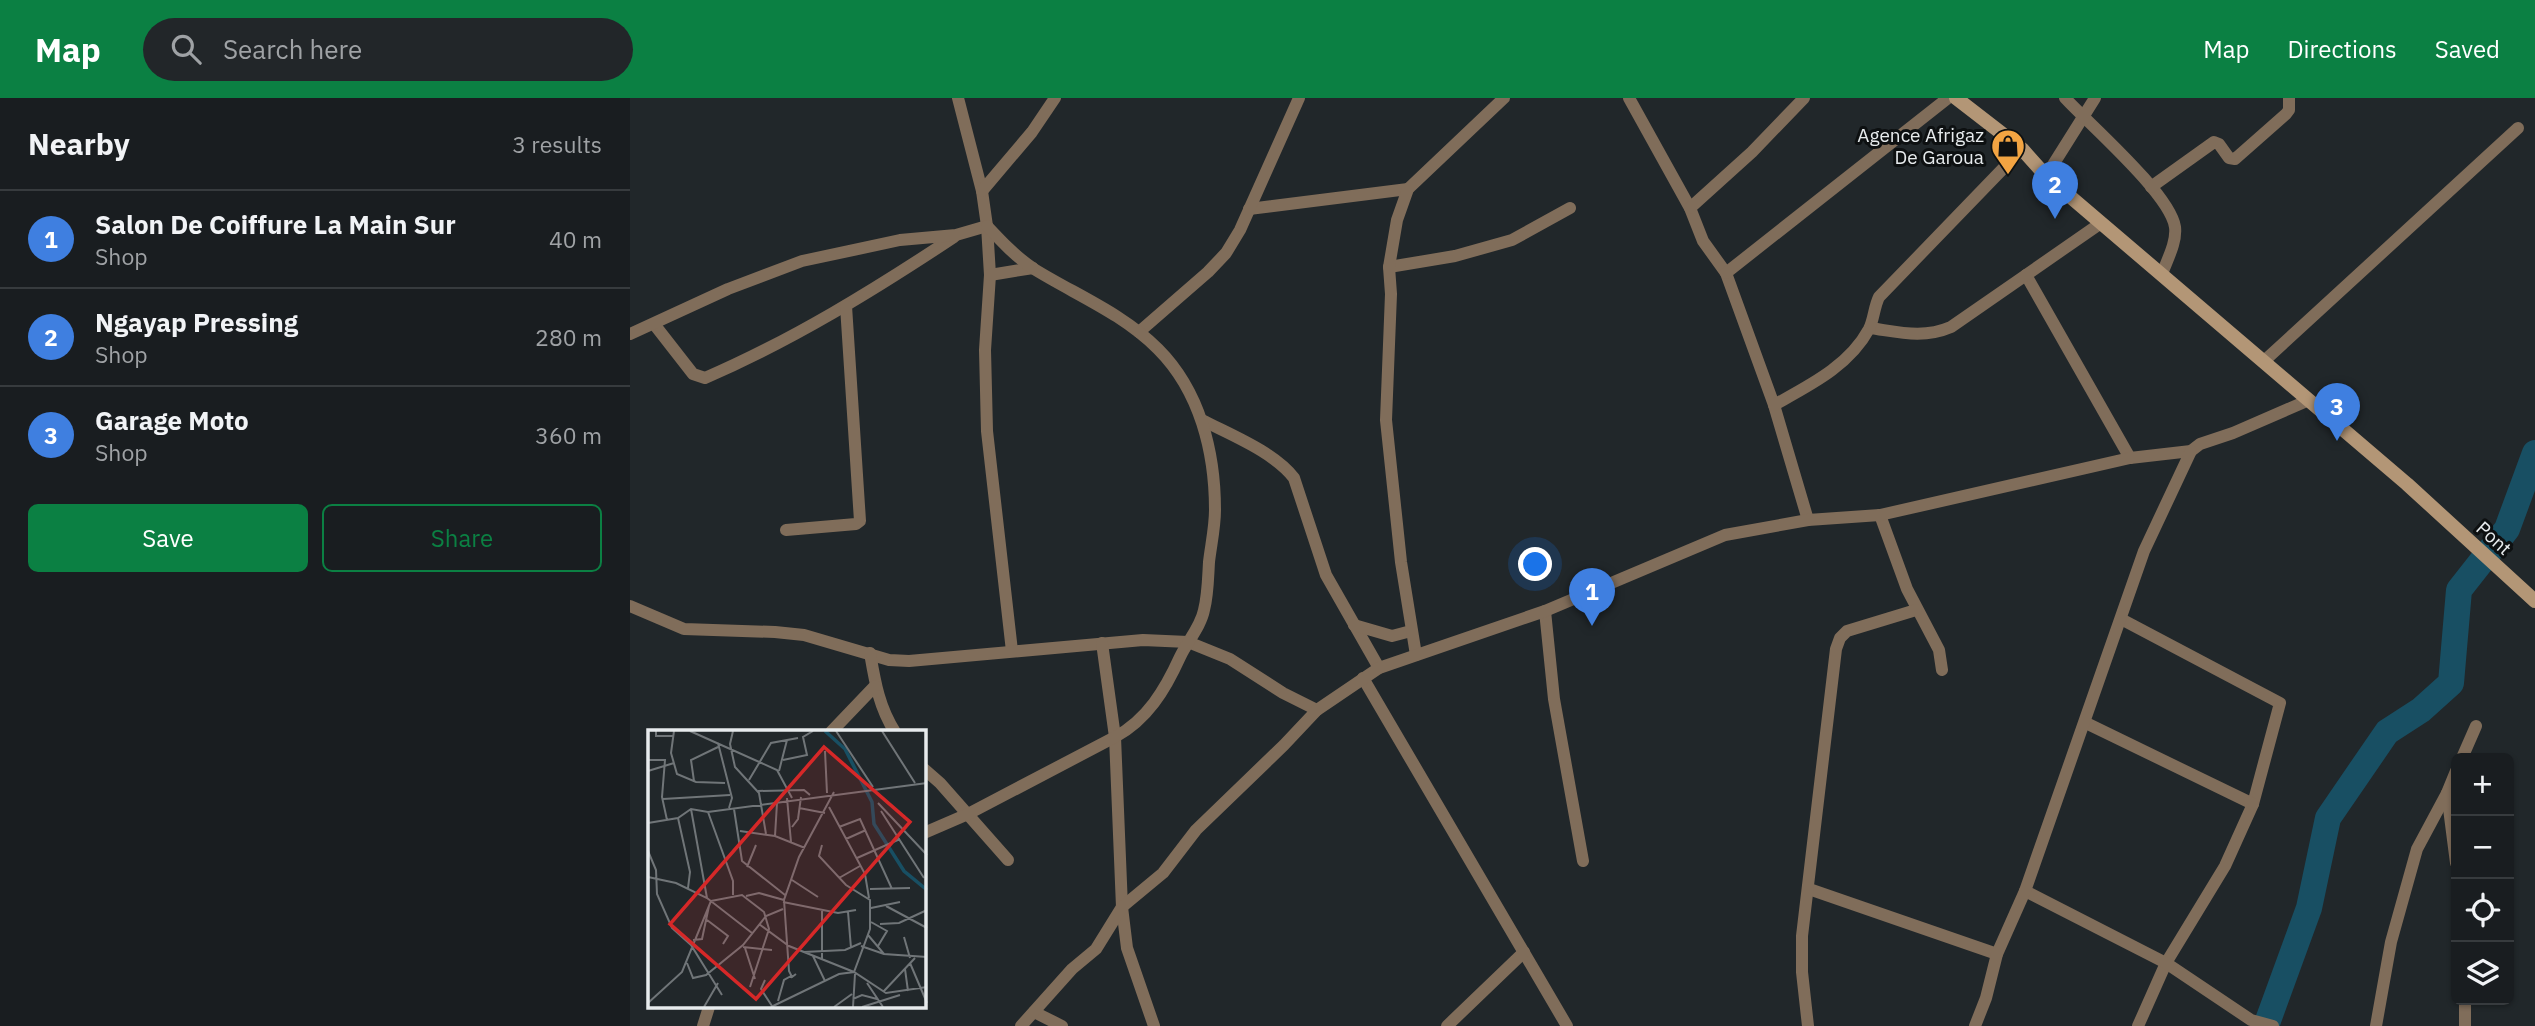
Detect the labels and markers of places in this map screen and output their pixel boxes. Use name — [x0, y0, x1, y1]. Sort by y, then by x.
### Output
place label: Agence Afrigaz De Garoua — [1857, 123, 1984, 169]
shop icon: Agence Afrigaz De Garoua — [1989, 127, 2027, 176]
pin: 2 — [2032, 161, 2078, 219]
pin: 3 — [2314, 383, 2360, 441]
pin: 1 — [1569, 568, 1615, 626]

